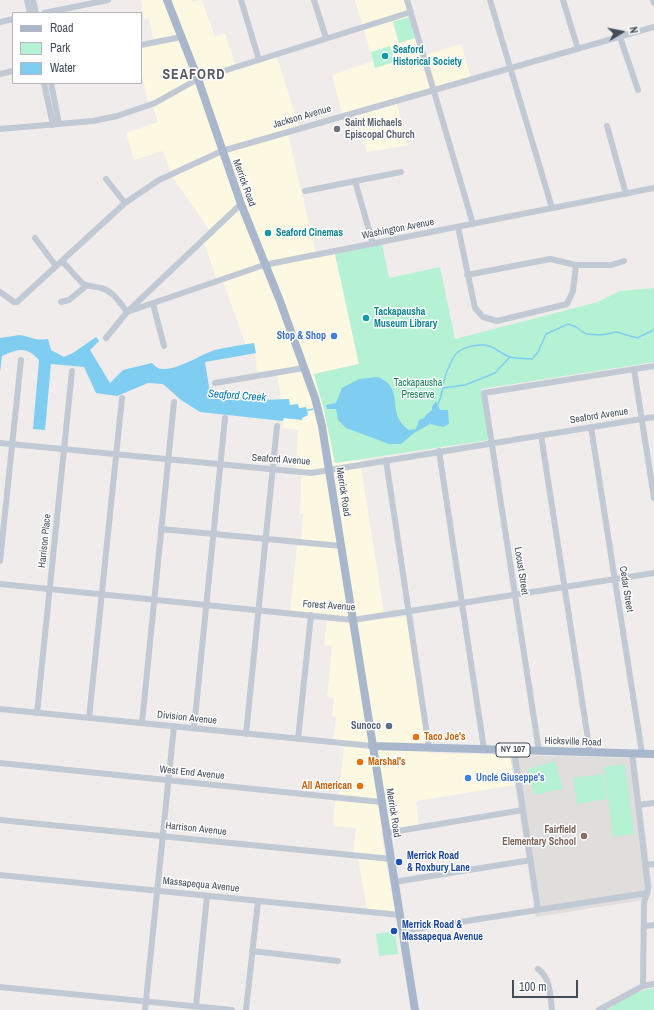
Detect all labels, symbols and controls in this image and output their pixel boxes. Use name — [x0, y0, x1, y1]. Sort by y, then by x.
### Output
legend — [12, 12, 142, 84]
north arrow — [602, 12, 642, 52]
text: Road — [50, 20, 74, 36]
text: N — [626, 25, 641, 34]
text: Park — [50, 40, 70, 56]
place label: Seaford Historical Society — [393, 44, 462, 68]
marker: Seaford Historical Society — [380, 51, 390, 61]
text: Water — [50, 60, 76, 76]
district label: SEAFORD — [162, 67, 226, 83]
street label: Jackson Avenue — [271, 103, 333, 131]
place label: Saint Michaels Episcopal Church — [345, 117, 415, 140]
marker: Saint Michaels Episcopal Church — [332, 124, 342, 134]
street label: Merrick Road — [230, 158, 258, 208]
street label: Washington Avenue — [361, 216, 435, 242]
place label: Seaford Cinemas — [276, 227, 343, 239]
marker: Seaford Cinemas — [263, 228, 273, 238]
place label: Tackapausha Museum Library — [374, 306, 437, 330]
marker: Tackapausha Museum Library — [361, 313, 371, 323]
place label: Stop & Shop — [277, 330, 326, 342]
marker: Stop & Shop — [329, 331, 339, 341]
park label: Tackapausha Preserve — [394, 377, 442, 400]
water label: Seaford Creek — [208, 387, 266, 405]
street label: Seaford Avenue — [569, 405, 629, 427]
street label: Seaford Avenue — [251, 452, 311, 468]
street label: Merrick Road — [333, 467, 353, 517]
street label: Harrison Place — [36, 513, 54, 569]
street label: Locust Street — [511, 546, 531, 596]
street label: Cedar Street — [616, 565, 636, 613]
street label: Forest Avenue — [302, 598, 356, 614]
street label: Division Avenue — [157, 709, 217, 727]
place label: Sunoco — [351, 720, 381, 732]
marker: Sunoco — [384, 721, 394, 731]
place label: Taco Joe's — [424, 731, 465, 743]
marker: Taco Joe's — [411, 732, 421, 742]
street label: Hicksville Road — [544, 735, 602, 749]
road number: NY 107 — [496, 743, 530, 757]
place label: Marshal's — [368, 756, 405, 768]
marker: Marshal's — [355, 757, 365, 767]
street label: West End Avenue — [159, 764, 225, 782]
place label: Uncle Giuseppe's — [476, 772, 544, 784]
marker: Uncle Giuseppe's — [463, 773, 473, 783]
place label: All American — [302, 780, 352, 792]
marker: All American — [355, 781, 365, 791]
street label: Merrick Road — [383, 788, 403, 838]
street label: Harrison Avenue — [165, 820, 227, 838]
place label: Fairfield Elementary School — [502, 824, 576, 848]
marker: Fairfield Elementary School — [579, 831, 589, 841]
place label: Merrick Road & Roxbury Lane — [407, 850, 470, 874]
marker: Merrick Road & Roxbury Lane — [394, 857, 404, 867]
street label: Massapequa Avenue — [162, 875, 240, 895]
place label: Merrick Road & Massapequa Avenue — [402, 919, 483, 942]
marker: Merrick Road & Massapequa Avenue — [389, 926, 399, 936]
scale bar — [514, 972, 580, 998]
text: 100 m — [519, 979, 546, 995]

